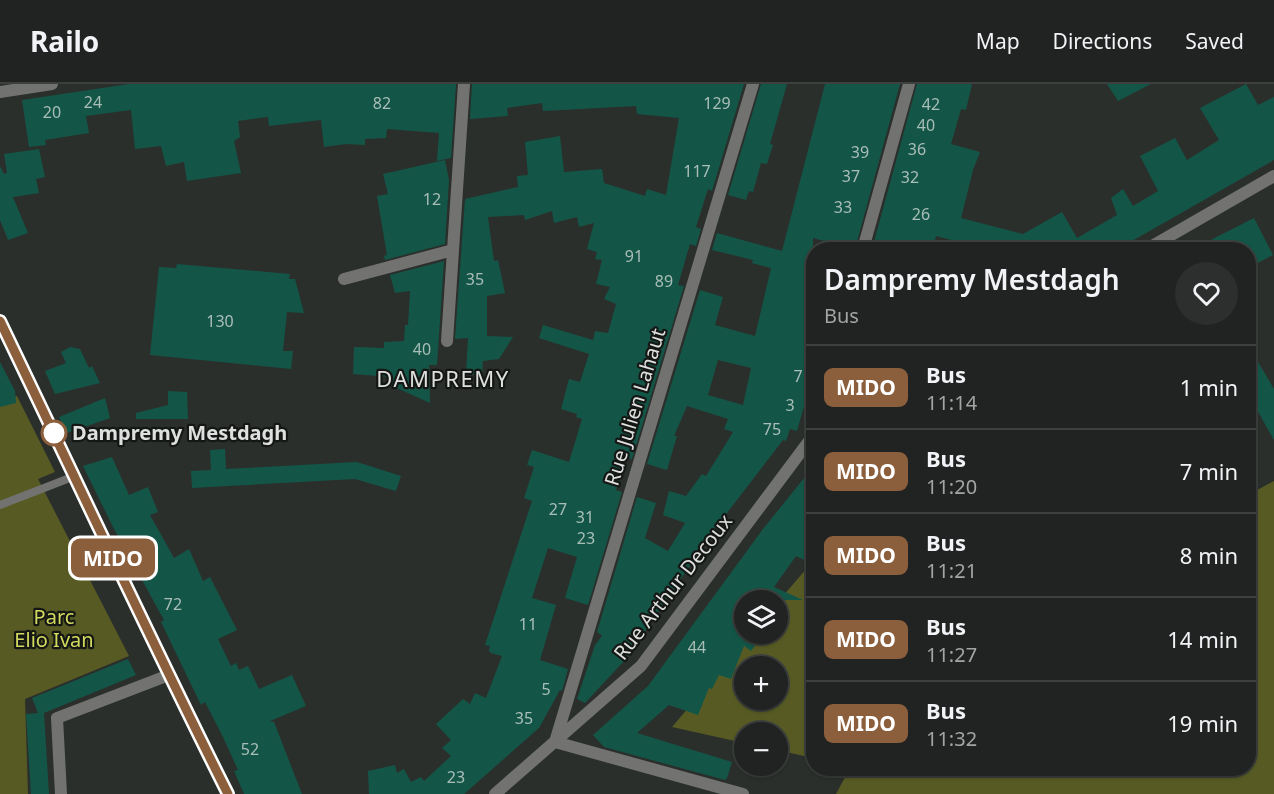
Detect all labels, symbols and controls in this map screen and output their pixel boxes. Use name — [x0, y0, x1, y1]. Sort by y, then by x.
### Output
text: Railo — [30, 22, 99, 60]
text: Map — [976, 27, 1020, 55]
text: Directions — [1053, 27, 1152, 55]
text: Saved — [1185, 27, 1244, 55]
house number: 24 — [84, 91, 102, 113]
house number: 82 — [373, 92, 391, 114]
house number: 129 — [703, 92, 731, 114]
house number: 42 — [922, 93, 940, 115]
house number: 20 — [43, 101, 61, 123]
house number: 40 — [917, 114, 935, 136]
house number: 36 — [908, 138, 926, 160]
house number: 39 — [851, 141, 869, 163]
house number: 117 — [683, 160, 711, 182]
house number: 37 — [842, 165, 860, 187]
house number: 32 — [901, 166, 919, 188]
house number: 12 — [423, 188, 441, 210]
house number: 33 — [834, 196, 852, 218]
house number: 26 — [912, 203, 930, 225]
house number: 91 — [625, 245, 643, 267]
text: Dampremy Mestdagh — [824, 260, 1120, 298]
button: heart — [1175, 262, 1238, 325]
house number: 35 — [466, 268, 484, 290]
house number: 89 — [655, 270, 673, 292]
text: Bus — [824, 302, 859, 329]
house number: 130 — [206, 310, 234, 332]
street label: Rue Julien Lahaut — [598, 325, 671, 489]
house number: 40 — [413, 338, 431, 360]
text: Bus — [926, 359, 966, 389]
district label: DAMPREMY — [376, 363, 510, 393]
house number: 7 — [793, 365, 803, 387]
text: 1 min — [1180, 372, 1238, 402]
text: MIDO — [836, 373, 896, 401]
text: 11:14 — [926, 389, 977, 416]
house number: 3 — [785, 394, 795, 416]
house number: 75 — [763, 418, 781, 440]
place label: Dampremy Mestdagh — [72, 419, 287, 446]
marker: Dampremy Mestdagh — [41, 420, 67, 446]
text: Bus — [926, 443, 966, 473]
text: 7 min — [1180, 456, 1238, 486]
text: MIDO — [836, 457, 896, 485]
text: 11:20 — [926, 473, 977, 500]
house number: 27 — [549, 498, 567, 520]
house number: 31 — [576, 506, 594, 528]
street label: Rue Arthur Decoux — [607, 508, 738, 665]
house number: 23 — [577, 527, 595, 549]
text: Bus — [926, 527, 966, 557]
line badge: MIDO — [71, 538, 155, 578]
text: 8 min — [1180, 540, 1238, 570]
text: MIDO — [836, 541, 896, 569]
text: MIDO — [83, 544, 143, 572]
text: 11:21 — [926, 557, 977, 584]
map controls — [734, 590, 788, 776]
button: layers — [734, 590, 788, 644]
house number: 72 — [164, 593, 182, 615]
park label: Parc Elio Ivan — [14, 603, 94, 653]
text: Bus — [926, 611, 966, 641]
house number: 11 — [519, 613, 537, 635]
text: 14 min — [1167, 624, 1238, 654]
text: MIDO — [836, 625, 896, 653]
house number: 44 — [688, 636, 706, 658]
text: 11:27 — [926, 641, 977, 668]
button: + — [734, 656, 788, 710]
house number: 5 — [541, 678, 551, 700]
text: Bus — [926, 695, 966, 725]
house number: 35 — [515, 707, 533, 729]
text: 19 min — [1167, 708, 1238, 738]
text: MIDO — [836, 709, 896, 737]
button: − — [734, 722, 788, 776]
text: 11:32 — [926, 725, 977, 752]
house number: 52 — [241, 738, 259, 760]
house number: 23 — [447, 766, 465, 788]

